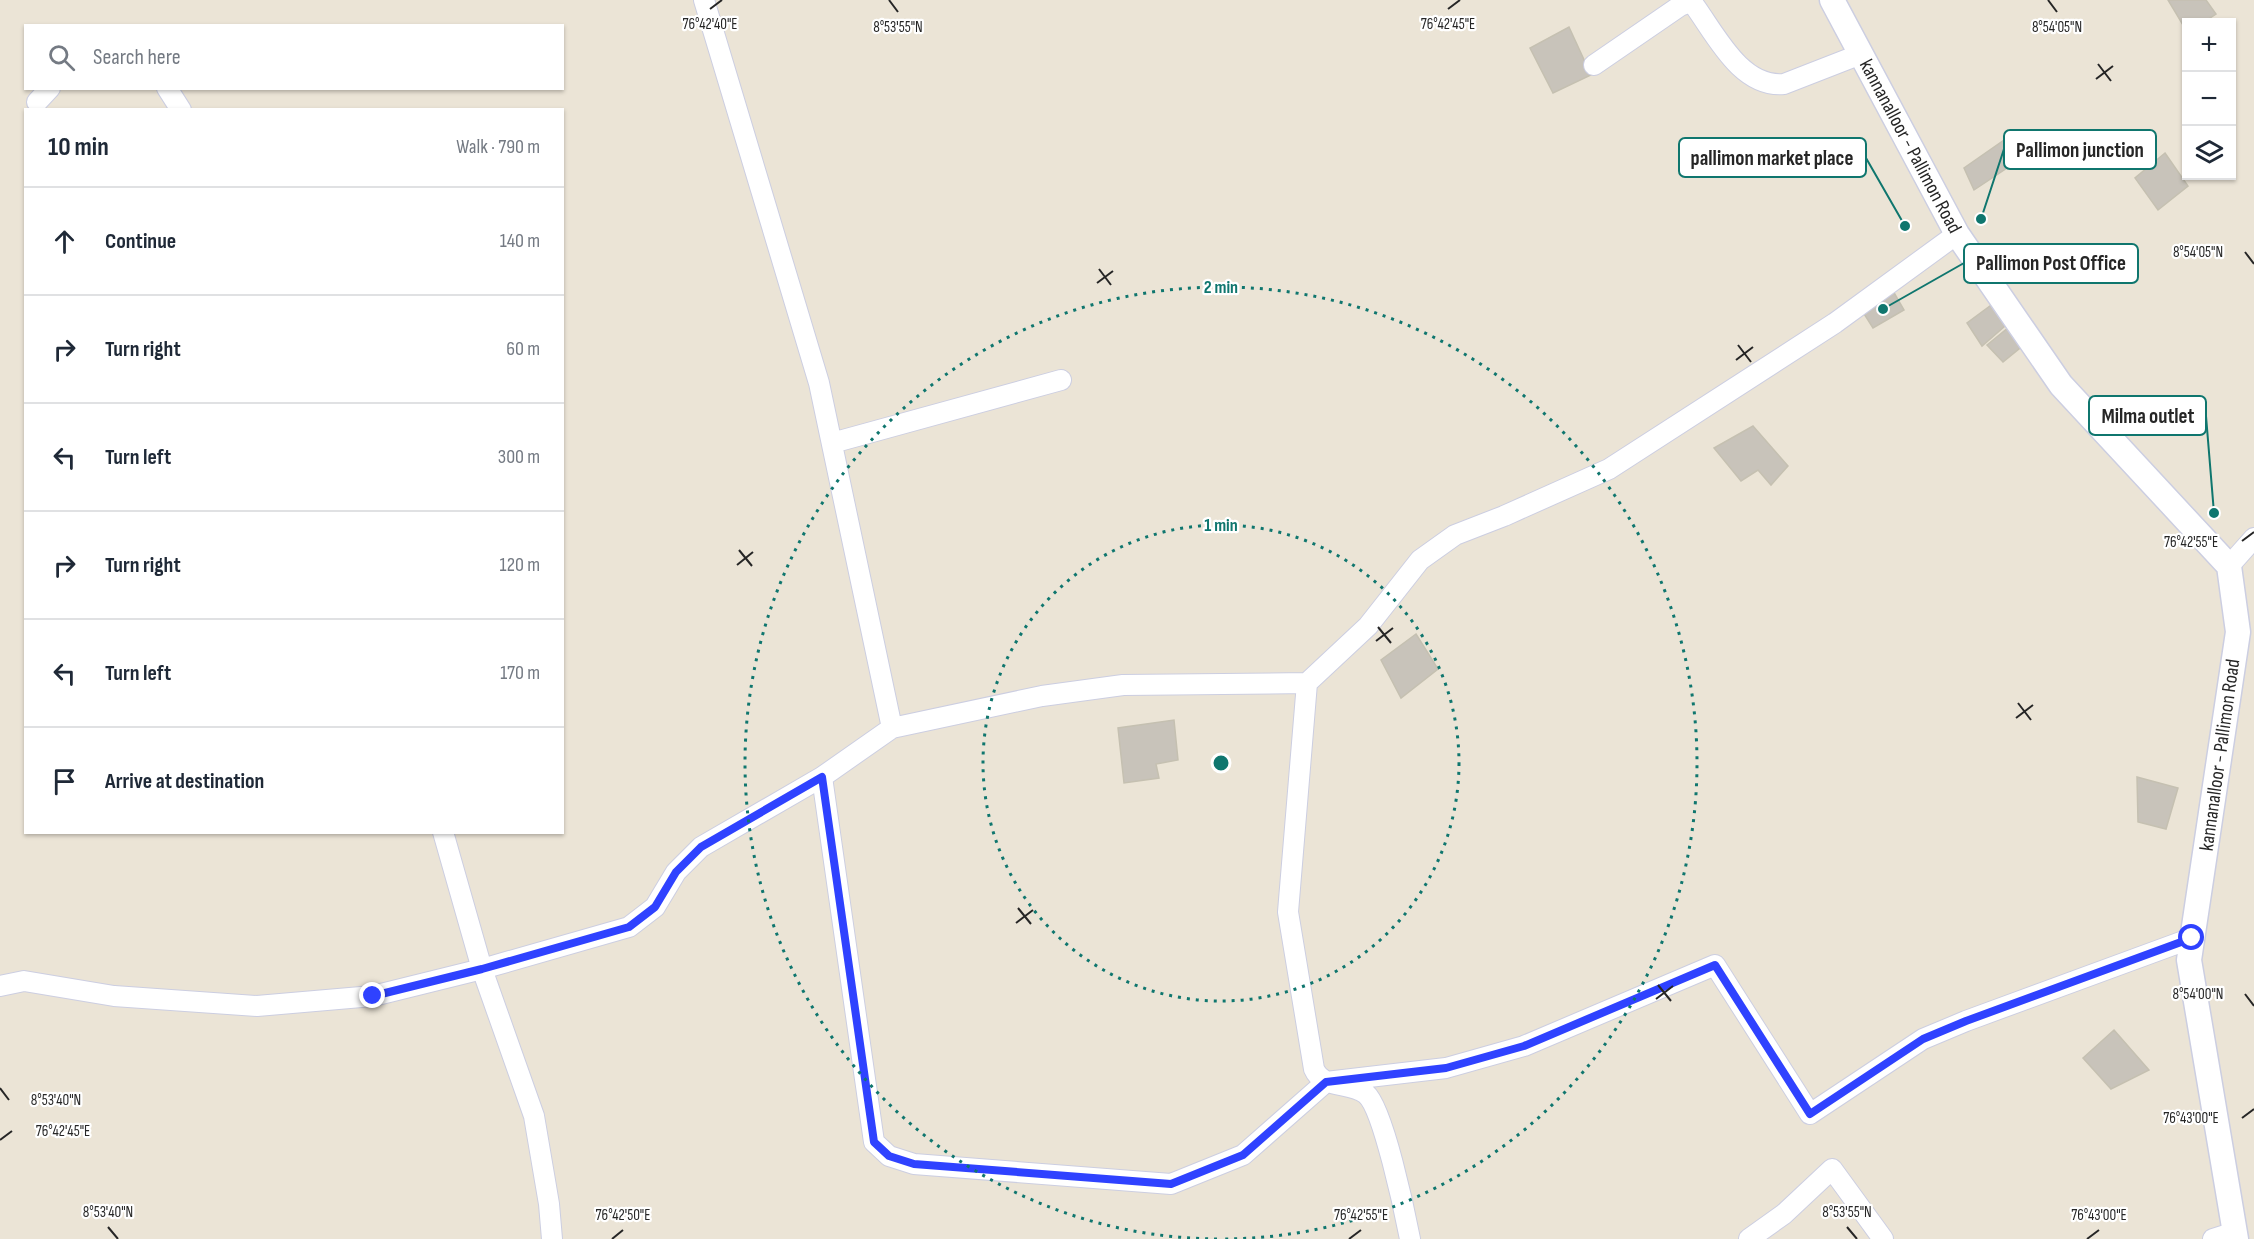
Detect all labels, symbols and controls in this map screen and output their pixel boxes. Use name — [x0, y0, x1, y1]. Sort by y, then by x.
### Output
text: 76°42'40"E — [682, 15, 738, 34]
text: 76°42'45"E — [1421, 15, 1475, 34]
text: 8°53'55"N — [873, 18, 923, 37]
text: 8°54'05"N — [2032, 18, 2082, 37]
map controls — [2182, 18, 2236, 180]
button: + — [2182, 18, 2236, 72]
search box — [24, 24, 564, 90]
icon: search — [45, 41, 78, 74]
text: Search here — [93, 44, 180, 71]
street label: kannanalloor - Pallimon Road — [1854, 55, 1966, 238]
button: − — [2182, 72, 2236, 126]
button: layers — [2182, 126, 2236, 180]
callout: Pallimon junction — [2004, 130, 2156, 169]
text: 10 min — [48, 132, 109, 163]
text: Walk · 790 m — [456, 135, 540, 159]
callout: pallimon market place — [1679, 138, 1866, 177]
text: Pallimon junction — [2016, 138, 2144, 163]
text: pallimon market place — [1691, 146, 1853, 171]
icon: ahead — [48, 225, 81, 258]
text: Continue — [105, 228, 176, 255]
text: 140 m — [500, 229, 540, 253]
text: 8°54'05"N — [2173, 243, 2223, 262]
callout: Pallimon Post Office — [1964, 244, 2138, 283]
text: Pallimon Post Office — [1976, 251, 2126, 276]
text: 2 min — [1204, 277, 1238, 298]
icon: right — [48, 333, 81, 366]
text: Turn right — [105, 336, 181, 363]
text: 60 m — [506, 337, 540, 361]
callout: Milma outlet — [2089, 396, 2206, 435]
text: Milma outlet — [2102, 404, 2195, 429]
icon: left — [48, 441, 81, 474]
text: Turn left — [105, 444, 171, 471]
text: 300 m — [498, 445, 540, 469]
text: 1 min — [1204, 515, 1238, 536]
text: 76°42'55"E — [2164, 533, 2218, 552]
icon: right — [48, 549, 81, 582]
text: Turn right — [105, 552, 181, 579]
text: 120 m — [500, 553, 540, 577]
icon: left — [48, 657, 81, 690]
street label: kannanalloor - Pallimon Road — [2195, 657, 2245, 853]
text: Turn left — [105, 660, 171, 687]
text: 170 m — [500, 661, 540, 685]
centre of rings — [1211, 753, 1231, 773]
icon: arrive — [48, 765, 81, 798]
text: Arrive at destination — [105, 768, 264, 795]
route start — [2178, 924, 2204, 950]
route end — [359, 982, 385, 1008]
text: 8°54'00"N — [2173, 985, 2223, 1004]
text: 8°53'40"N — [31, 1091, 81, 1110]
text: 76°43'00"E — [2163, 1109, 2219, 1128]
text: 76°42'45"E — [36, 1122, 90, 1141]
text: 8°53'40"N — [83, 1203, 133, 1222]
text: 8°53'55"N — [1822, 1203, 1872, 1222]
text: 76°42'50"E — [596, 1206, 650, 1225]
text: 76°42'55"E — [1334, 1206, 1388, 1225]
text: 76°43'00"E — [2071, 1206, 2127, 1225]

